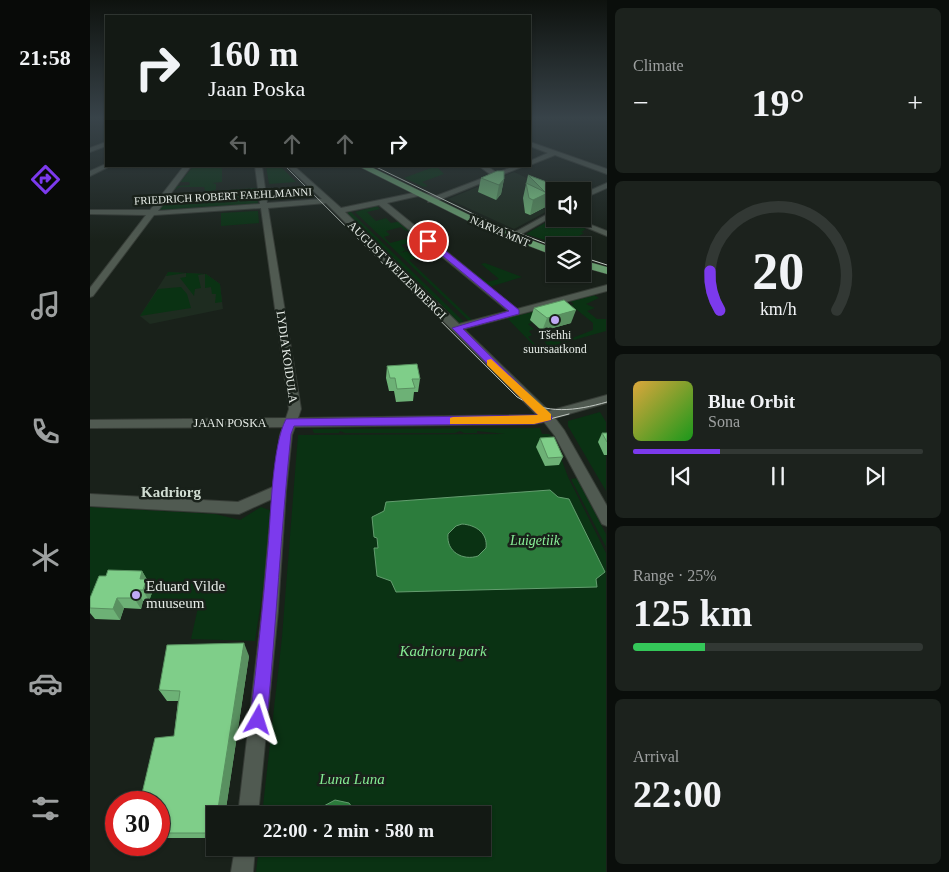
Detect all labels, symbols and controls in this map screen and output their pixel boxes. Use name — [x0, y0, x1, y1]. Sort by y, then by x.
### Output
icon: right — [125, 35, 190, 100]
text: 160 m — [208, 35, 298, 74]
text: 21:58 — [19, 45, 71, 70]
text: Climate — [633, 57, 684, 74]
text: Jaan Poska — [208, 76, 305, 101]
text: 19° — [751, 82, 805, 124]
text: − — [633, 87, 649, 118]
text: + — [907, 87, 923, 118]
icon: left — [225, 130, 253, 158]
icon: ahead — [278, 130, 306, 158]
icon: ahead — [331, 130, 359, 158]
icon: right — [384, 130, 412, 158]
icon: directions — [28, 162, 63, 197]
map controls — [546, 182, 591, 282]
button: sound — [546, 182, 591, 227]
street label: FRIEDRICH ROBERT FAEHLMANNI — [134, 185, 313, 207]
street label: NARVA MNT — [468, 213, 532, 249]
street label: AUGUST WEIZENBERGI — [345, 218, 449, 322]
pin — [407, 220, 449, 262]
icon: arrive — [414, 227, 442, 255]
button: layers — [546, 237, 591, 282]
text: 20 — [752, 243, 804, 300]
icon: music — [28, 288, 63, 323]
text: km/h — [760, 299, 796, 319]
street label: LYDIA KOIDULA — [274, 310, 300, 404]
marker: Tšehhi suursaatkond — [549, 314, 561, 326]
place label: Tšehhi suursaatkond — [523, 328, 587, 356]
text: Blue Orbit — [708, 391, 795, 412]
text: Sona — [708, 413, 740, 430]
icon: phone — [28, 414, 63, 449]
street label: JAAN POSKA — [193, 416, 267, 430]
icon: previous — [667, 462, 695, 490]
icon: pause — [764, 462, 792, 490]
icon: next — [861, 462, 889, 490]
district label: Kadriorg — [141, 484, 201, 500]
water label: Luigetiik — [509, 533, 561, 548]
icon: climate — [28, 540, 63, 575]
text: Range · 25% — [633, 567, 717, 584]
place label: Eduard Vilde muuseum — [146, 578, 226, 611]
marker: Eduard Vilde muuseum — [130, 589, 142, 601]
text: 125 km — [633, 592, 752, 634]
park label: Kadrioru park — [398, 643, 487, 659]
icon: car — [28, 666, 63, 701]
position arrow — [231, 693, 283, 745]
text: Arrival — [633, 748, 679, 765]
park label: Luna Luna — [318, 771, 385, 787]
text: 22:00 — [633, 773, 722, 815]
icon: filters — [28, 791, 63, 826]
speed limit sign: 30 — [105, 791, 170, 856]
text: 22:00 · 2 min · 580 m — [263, 820, 434, 841]

